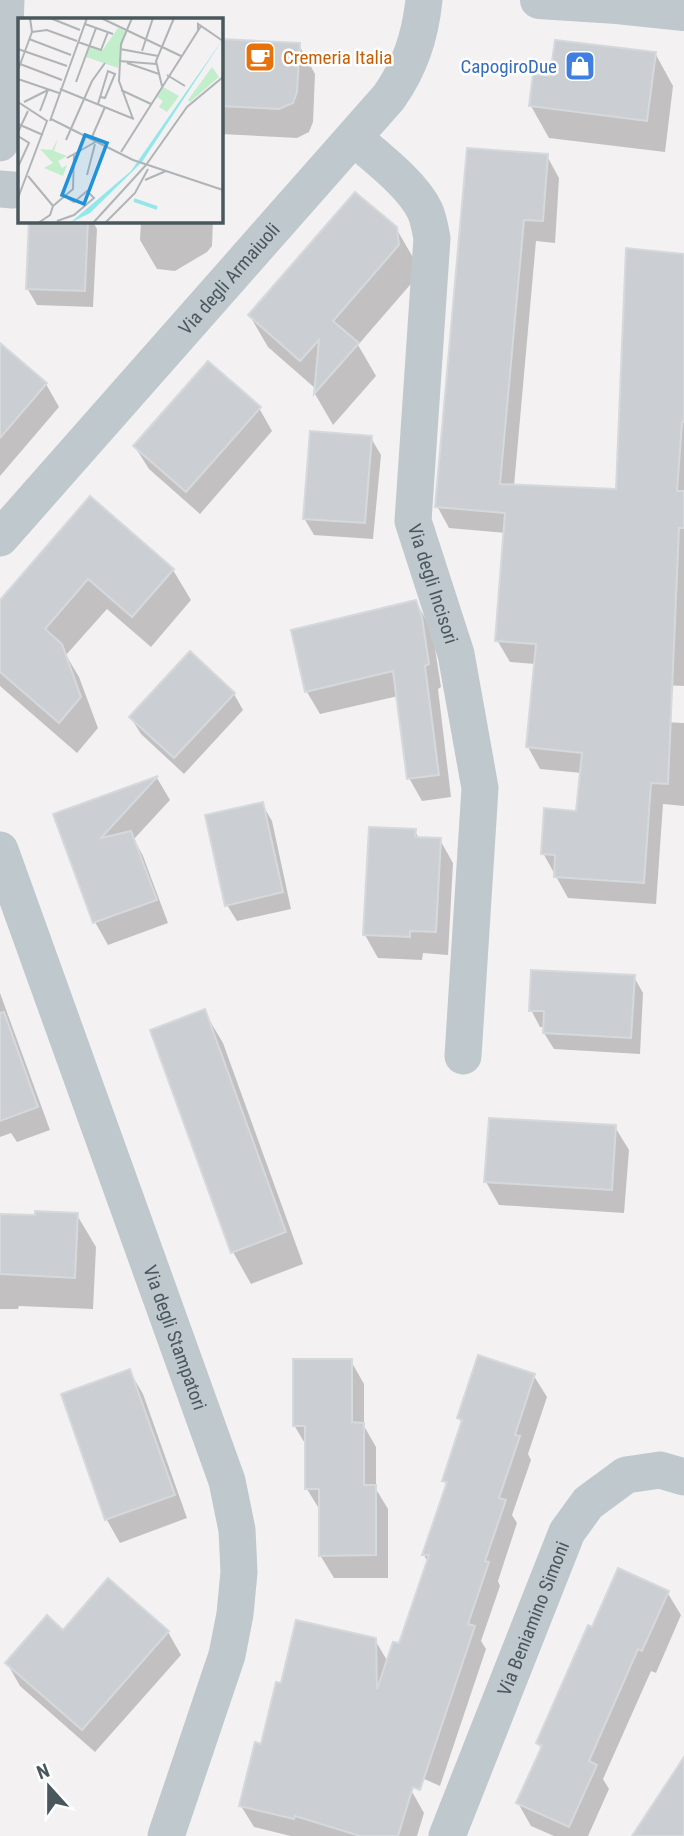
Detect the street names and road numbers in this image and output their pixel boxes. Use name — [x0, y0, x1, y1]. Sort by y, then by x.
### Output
street label: Via degli Armaiuoli — [174, 218, 285, 339]
street label: Via degli Incisori — [403, 521, 463, 647]
street label: Via degli Stampatori — [138, 1262, 211, 1413]
street label: Via Beniamino Simoni — [493, 1538, 574, 1699]

